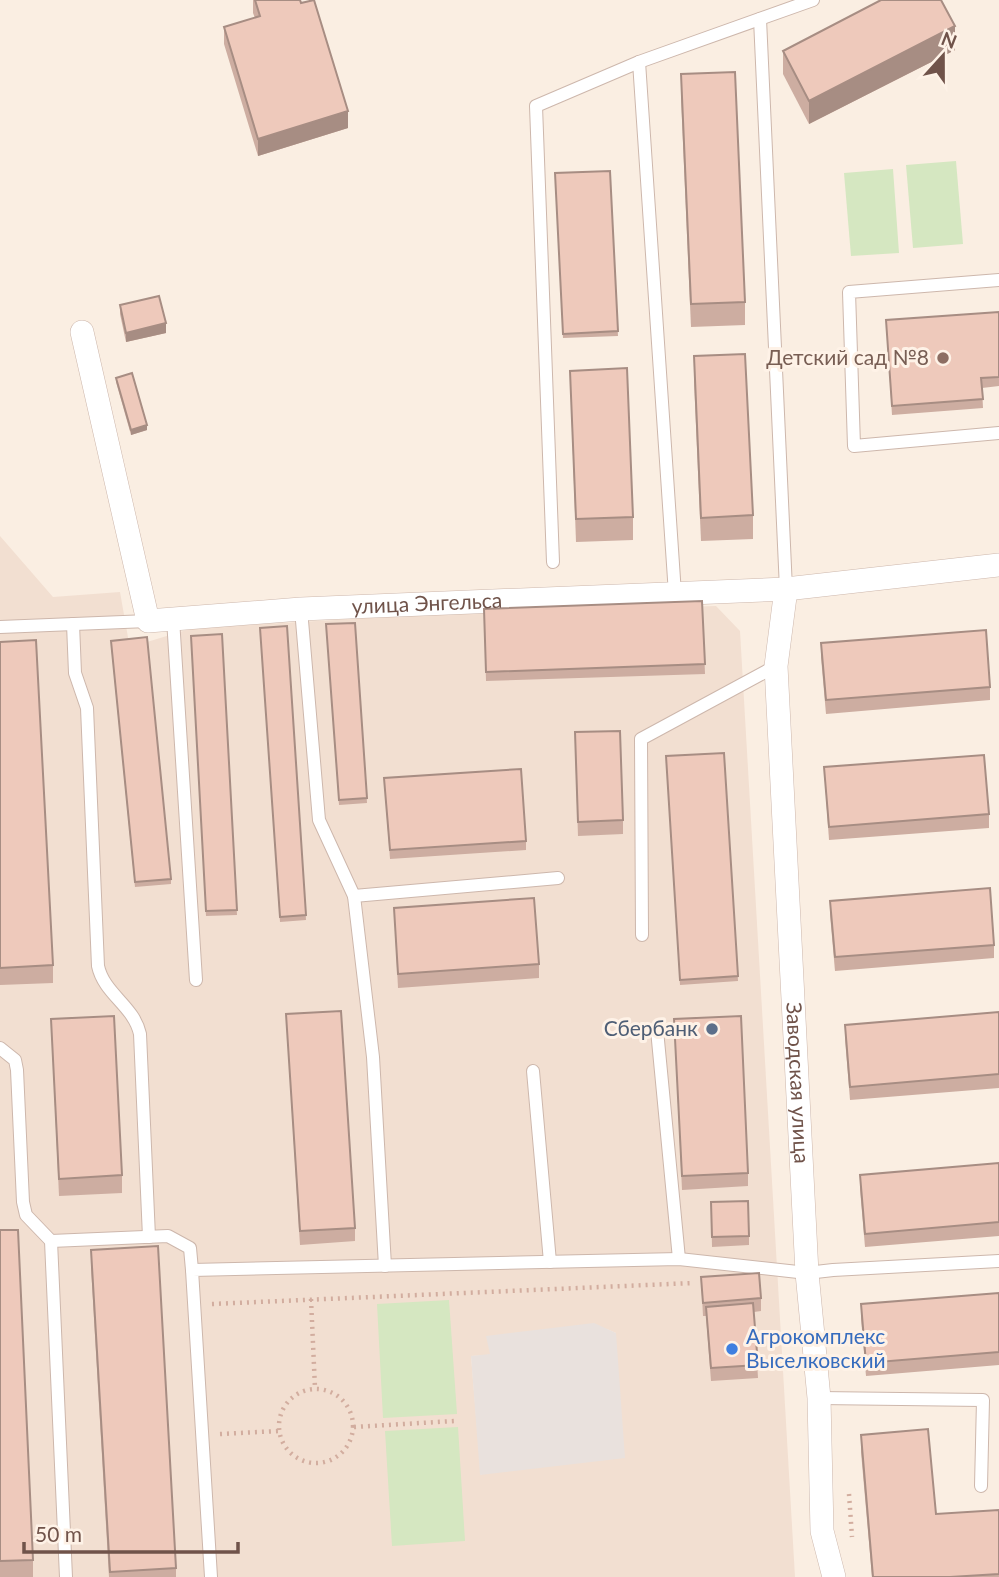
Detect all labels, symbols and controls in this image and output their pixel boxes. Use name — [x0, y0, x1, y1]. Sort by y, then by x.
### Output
north arrow — [908, 21, 978, 91]
text: N — [938, 26, 960, 53]
place label: Детский сад №8 — [766, 344, 929, 369]
marker: Детский сад №8 — [935, 350, 951, 366]
street label: улица Энгельса — [351, 587, 503, 618]
street label: Заводская улица — [782, 1001, 815, 1164]
place label: Сбербанк — [604, 1015, 698, 1040]
marker: Сбербанк — [704, 1021, 720, 1037]
place label: Агрокомплекс Выселковский — [746, 1323, 886, 1372]
marker: Агрокомплекс Выселковский — [724, 1341, 740, 1357]
scale bar — [24, 1510, 238, 1554]
text: 50 m — [35, 1521, 82, 1546]

